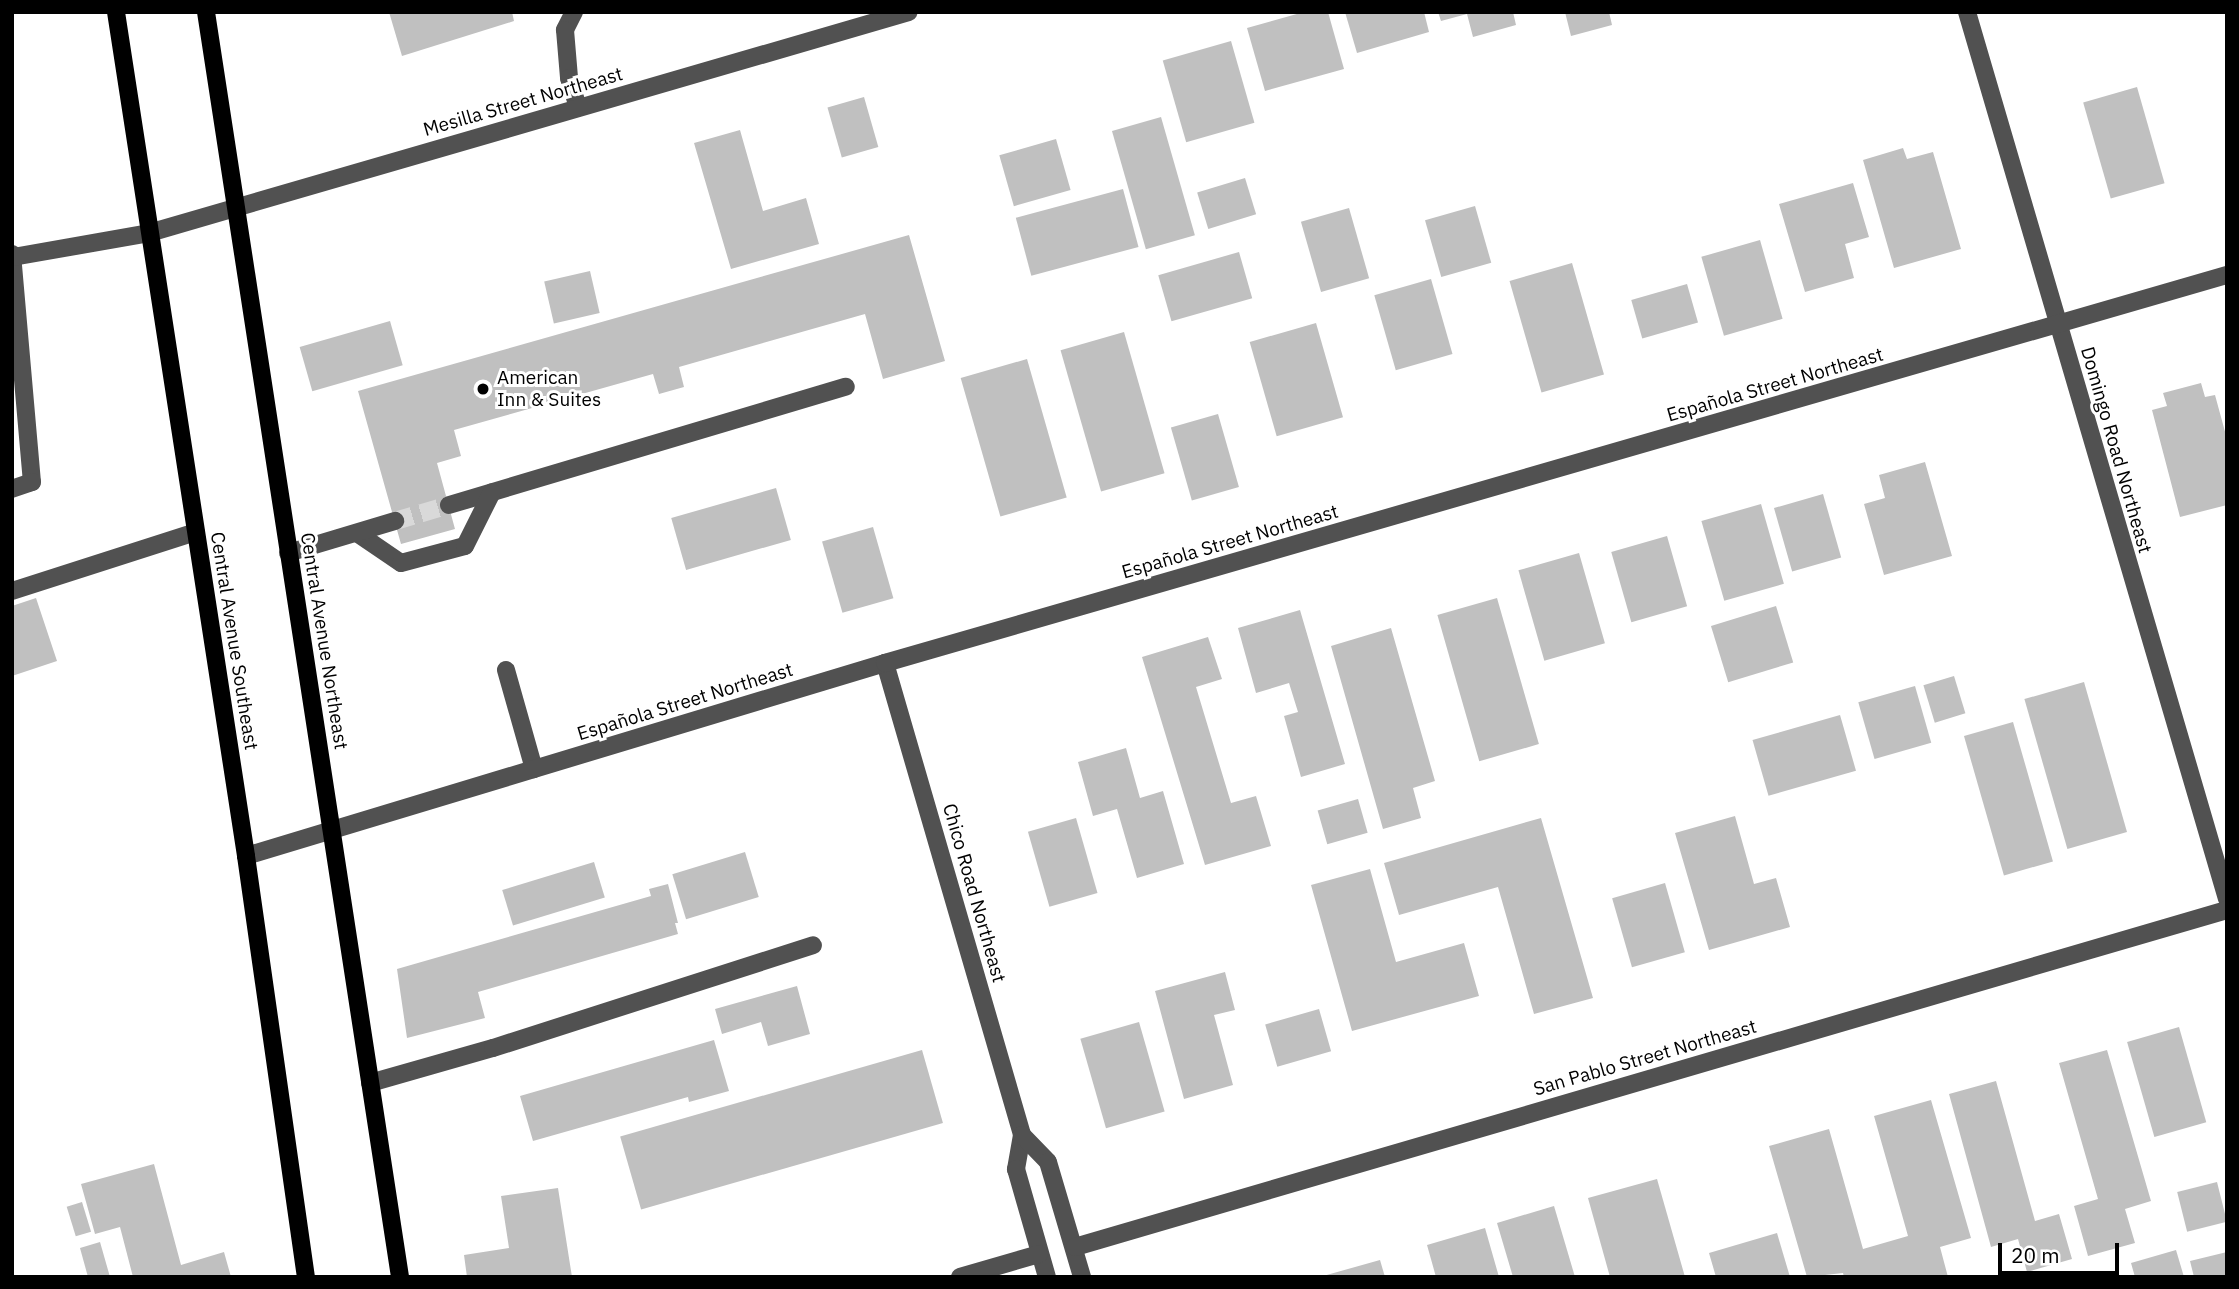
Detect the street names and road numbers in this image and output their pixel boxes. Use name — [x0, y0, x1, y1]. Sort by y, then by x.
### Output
street label: Mesilla Street Northeast — [421, 63, 625, 141]
street label: Española Street Northeast — [1664, 343, 1886, 427]
street label: Domingo Road Northeast — [2076, 344, 2156, 556]
street label: Española Street Northeast — [1119, 500, 1341, 584]
street label: Central Avenue Southeast — [205, 530, 263, 752]
street label: Central Avenue Northeast — [296, 531, 352, 751]
street label: Española Street Northeast — [574, 658, 796, 746]
street label: Chico Road Northeast — [938, 801, 1010, 985]
street label: San Pablo Street Northeast — [1531, 1015, 1759, 1101]

